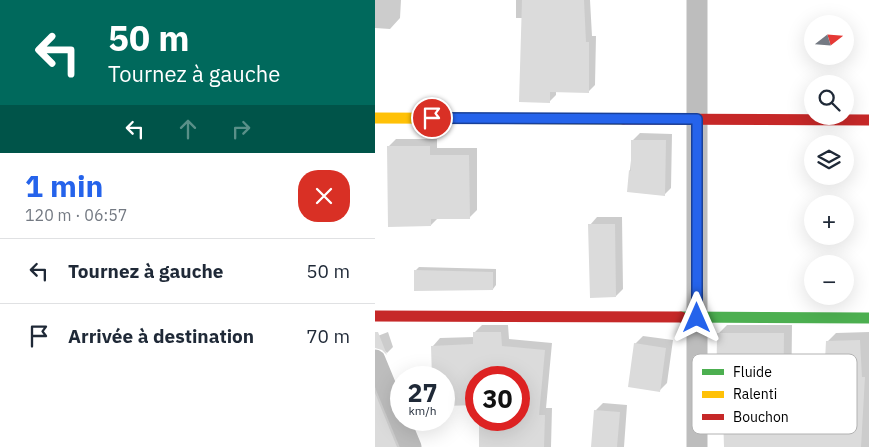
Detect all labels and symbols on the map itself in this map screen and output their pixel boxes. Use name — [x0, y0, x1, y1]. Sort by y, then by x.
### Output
north arrow — [804, 15, 854, 65]
pin — [411, 97, 453, 139]
position arrow — [670, 291, 722, 343]
legend — [692, 354, 857, 434]
text: Fluide — [733, 363, 772, 381]
speed limit sign: 30 — [465, 366, 530, 431]
text: Ralenti — [733, 385, 777, 403]
text: Bouchon — [733, 408, 789, 426]

